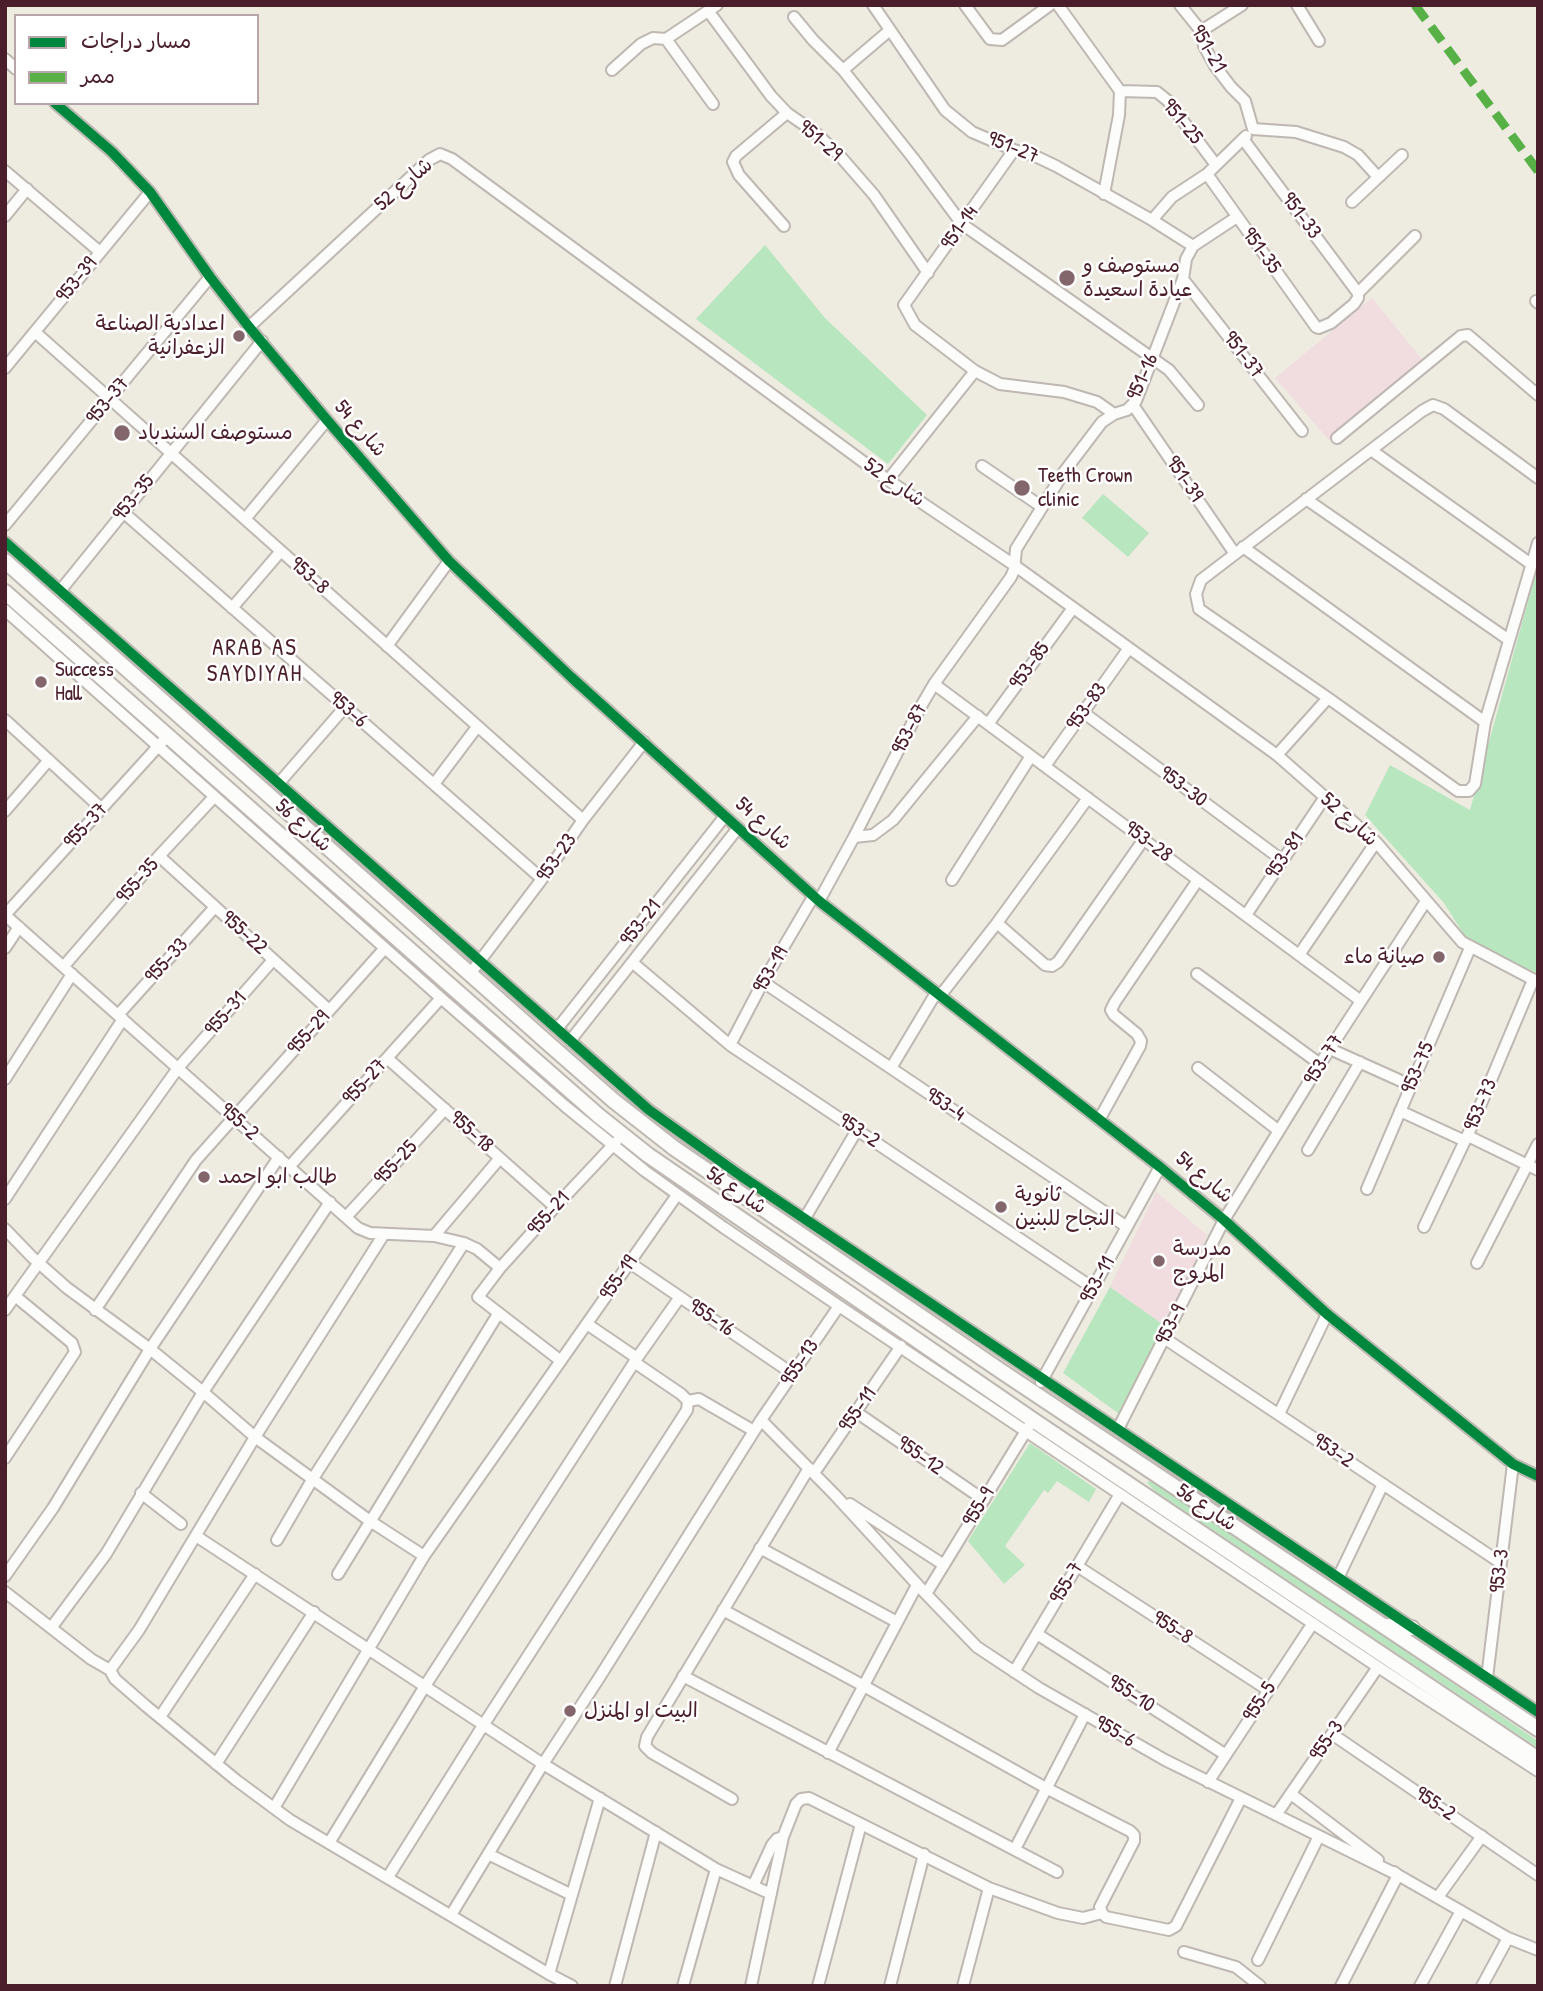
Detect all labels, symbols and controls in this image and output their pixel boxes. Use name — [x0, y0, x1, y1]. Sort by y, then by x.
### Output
legend — [14, 14, 259, 105]
street label: 951-21 — [1185, 21, 1231, 77]
text: مسار دراجات — [81, 26, 191, 55]
text: ممر — [81, 61, 115, 90]
street label: 951-25 — [1156, 94, 1208, 150]
street label: 951-29 — [793, 115, 847, 167]
street label: 951-27 — [984, 126, 1042, 170]
street label: شارع 52 — [370, 153, 438, 217]
street label: 951-33 — [1275, 188, 1327, 244]
street label: 951-14 — [936, 201, 984, 255]
street label: 951-35 — [1236, 223, 1286, 279]
street label: 953-39 — [51, 252, 103, 308]
place label: مستوصف و عيادة اسعيدة — [1083, 253, 1192, 303]
marker: مستوصف و عيادة اسعيدة — [1057, 268, 1077, 288]
place label: اعدادية الصناعة الزعفرانية — [95, 311, 225, 361]
street label: 951-37 — [1217, 327, 1269, 383]
marker: اعدادية الصناعة الزعفرانية — [231, 328, 247, 344]
street label: 951-16 — [1122, 350, 1164, 404]
street label: 953-37 — [81, 372, 135, 430]
street label: شارع 54 — [329, 395, 391, 463]
place label: مستوصف السندباد — [138, 420, 293, 446]
marker: مستوصف السندباد — [112, 423, 132, 443]
street label: 951-39 — [1160, 451, 1208, 507]
street label: شارع 52 — [859, 453, 929, 513]
place label: Teeth Crown clinic — [1038, 463, 1133, 513]
street label: 953-35 — [108, 470, 160, 526]
marker: Teeth Crown clinic — [1012, 478, 1032, 498]
street label: 953-8 — [284, 552, 334, 600]
district label: ARAB AS SAYDIYAH — [208, 635, 302, 689]
street label: 953-85 — [1004, 637, 1056, 695]
place label: Success Hall — [55, 657, 114, 707]
marker: Success Hall — [33, 674, 49, 690]
street label: 953-83 — [1061, 678, 1113, 736]
street label: 953-6 — [324, 686, 372, 734]
street label: 953-87 — [887, 699, 933, 759]
street label: 953-30 — [1154, 761, 1212, 813]
street label: شارع 52 — [1315, 788, 1383, 852]
street label: شارع 54 — [730, 792, 796, 856]
street label: شارع 56 — [269, 794, 337, 858]
street label: 955-37 — [59, 798, 113, 854]
street label: 953-28 — [1119, 816, 1177, 868]
street label: 953-81 — [1260, 828, 1310, 884]
street label: 953-23 — [531, 829, 583, 887]
street label: 955-35 — [111, 853, 165, 909]
street label: 953-21 — [615, 895, 667, 951]
street label: 955-22 — [216, 906, 272, 960]
street label: 955-33 — [140, 933, 194, 989]
street label: 953-19 — [748, 942, 794, 998]
place label: صيانة ماء — [1344, 944, 1425, 970]
marker: صيانة ماء — [1431, 949, 1447, 965]
street label: 955-31 — [200, 986, 252, 1042]
street label: 955-29 — [282, 1005, 336, 1061]
street label: 953-77 — [1299, 1030, 1349, 1090]
street label: 953-75 — [1396, 1038, 1440, 1098]
street label: 955-27 — [338, 1053, 392, 1111]
street label: 953-73 — [1459, 1075, 1503, 1135]
street label: 953-4 — [920, 1083, 970, 1127]
street label: 955-2 — [214, 1098, 264, 1146]
street label: 955-18 — [444, 1106, 498, 1158]
street label: 953-2 — [834, 1108, 884, 1154]
street label: 955-25 — [369, 1135, 423, 1191]
street label: شارع 54 — [1170, 1147, 1238, 1209]
street label: شارع 56 — [701, 1162, 771, 1220]
place label: طالب ابو احمد — [218, 1164, 337, 1190]
marker: طالب ابو احمد — [196, 1169, 212, 1185]
place label: ثانوية النجاح للبنين — [1015, 1182, 1115, 1232]
street label: 955-21 — [522, 1186, 576, 1242]
marker: ثانوية النجاح للبنين — [993, 1199, 1009, 1215]
place label: مدرسة المروج — [1173, 1236, 1232, 1286]
street label: 955-19 — [595, 1251, 643, 1305]
street label: 953-11 — [1075, 1252, 1121, 1308]
marker: مدرسة المروج — [1151, 1253, 1167, 1269]
street label: 955-16 — [683, 1294, 739, 1342]
street label: 953-9 — [1150, 1300, 1192, 1350]
street label: 955-13 — [775, 1335, 825, 1391]
street label: 955-11 — [834, 1383, 882, 1437]
street label: 953-2 — [1308, 1428, 1358, 1474]
street label: 955-12 — [892, 1431, 948, 1481]
street label: شارع 56 — [1171, 1479, 1241, 1537]
street label: 955-9 — [957, 1483, 1001, 1531]
street label: 953-3 — [1485, 1548, 1515, 1594]
street label: 955-7 — [1045, 1558, 1089, 1608]
street label: 955-8 — [1147, 1606, 1197, 1650]
street label: 955-10 — [1103, 1670, 1159, 1718]
street label: 955-5 — [1238, 1677, 1282, 1727]
place label: البيت او المنزل — [584, 1698, 698, 1724]
marker: البيت او المنزل — [562, 1703, 578, 1719]
street label: 955-6 — [1090, 1711, 1140, 1753]
street label: 955-3 — [1304, 1716, 1350, 1766]
street label: 955-2 — [1410, 1781, 1460, 1827]

